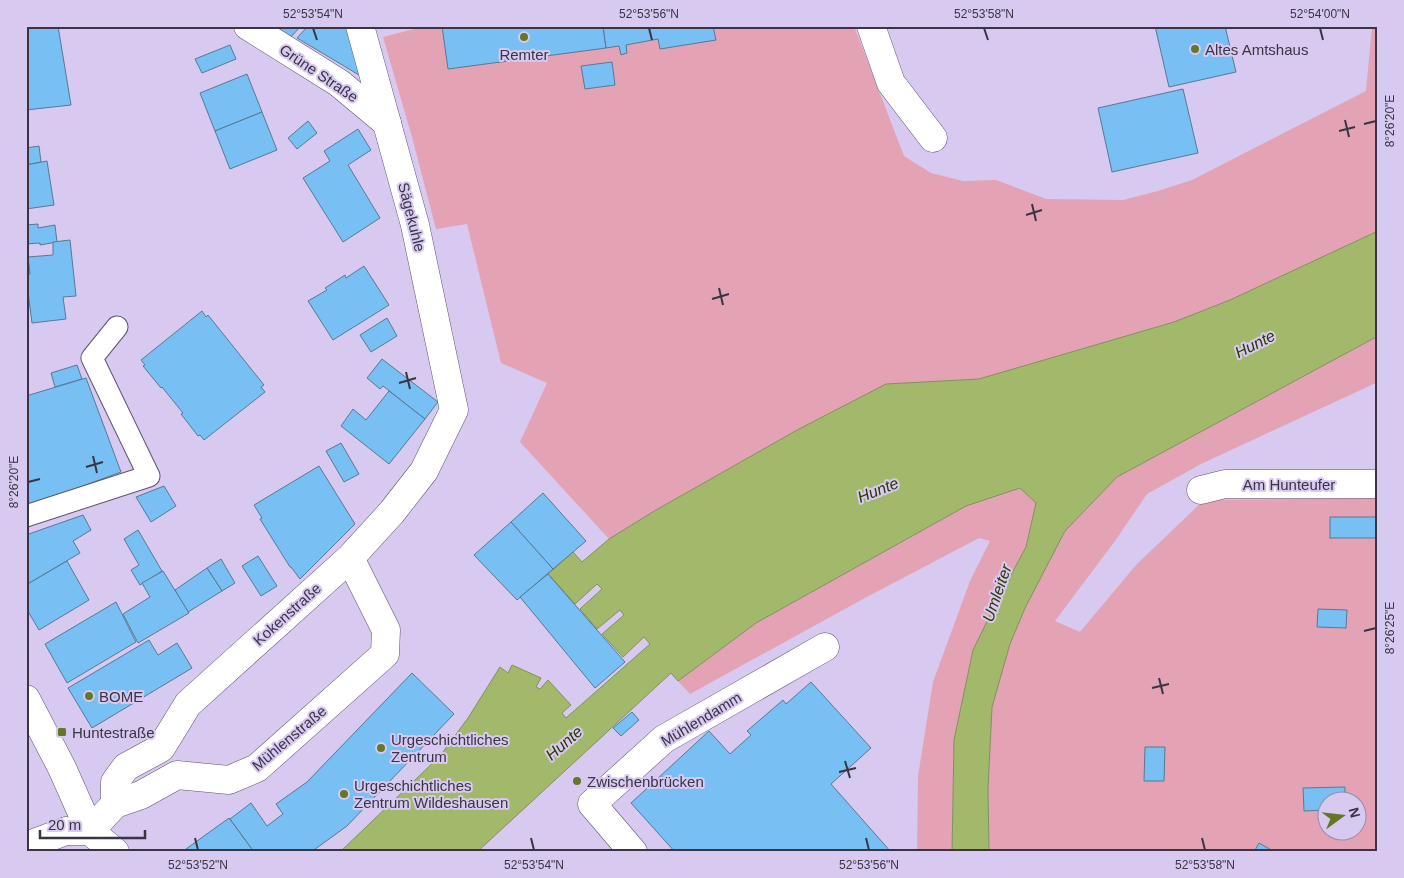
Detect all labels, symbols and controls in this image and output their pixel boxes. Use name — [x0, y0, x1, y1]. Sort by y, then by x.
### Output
text: 52°53'54"N — [283, 7, 343, 21]
text: 52°53'56"N — [619, 7, 679, 21]
text: 52°53'58"N — [954, 7, 1014, 21]
text: 52°54'00"N — [1290, 7, 1350, 21]
marker: Remter — [518, 31, 530, 43]
street label: Grüne Straße — [277, 41, 361, 105]
place label: Altes Amtshaus — [1205, 41, 1308, 58]
marker: Altes Amtshaus — [1189, 43, 1201, 55]
place label: Remter — [499, 46, 549, 63]
text: 8°26'20"E — [1383, 95, 1397, 147]
street label: Sägekuhle — [395, 181, 429, 253]
water label: Hunte — [1232, 327, 1278, 361]
text: 8°26'20"E — [7, 456, 21, 508]
water label: Hunte — [855, 474, 901, 506]
street label: Am Hunteufer — [1243, 476, 1335, 493]
water label: Umleiter — [979, 561, 1015, 624]
street label: Kokenstraße — [250, 579, 324, 649]
text: 8°26'25"E — [1383, 602, 1397, 654]
place label: BOME — [99, 688, 143, 705]
street label: Mühlendamm — [658, 688, 744, 750]
marker: BOME — [83, 690, 95, 702]
street label: Mühlenstraße — [248, 702, 330, 774]
water label: Hunte — [542, 723, 586, 763]
place label: Huntestraße — [72, 724, 155, 741]
marker: Huntestraße — [56, 726, 68, 738]
place label: Urgeschichtliches Zentrum — [391, 731, 509, 765]
marker: Urgeschichtliches Zentrum — [375, 742, 387, 754]
place label: Zwischenbrücken — [587, 773, 704, 790]
marker: Zwischenbrücken — [571, 775, 583, 787]
place label: Urgeschichtliches Zentrum Wildeshausen — [354, 777, 508, 811]
marker: Urgeschichtliches Zentrum Wildeshausen — [338, 788, 350, 800]
north arrow — [1316, 790, 1366, 840]
text: N — [1346, 806, 1364, 820]
scale bar — [40, 808, 145, 840]
text: 20 m — [48, 816, 81, 833]
text: 52°53'52"N — [168, 858, 228, 872]
text: 52°53'54"N — [504, 858, 564, 872]
text: 52°53'56"N — [839, 858, 899, 872]
text: 52°53'58"N — [1175, 858, 1235, 872]

